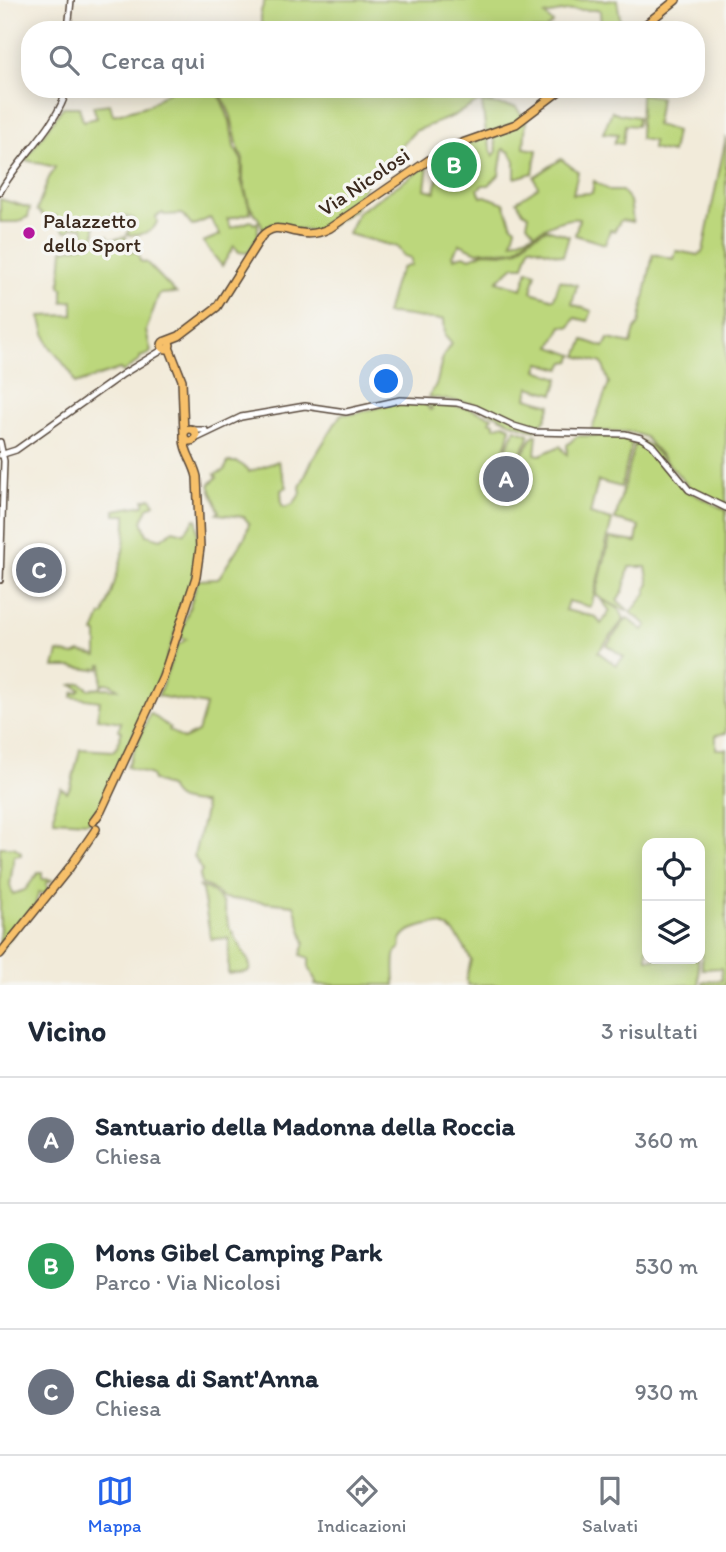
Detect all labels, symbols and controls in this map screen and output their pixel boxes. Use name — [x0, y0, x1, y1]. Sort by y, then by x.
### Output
search box — [21, 21, 705, 98]
icon: search — [45, 41, 83, 79]
text: Cerca qui — [101, 44, 205, 76]
pin: B — [431, 139, 477, 191]
street label: Via Nicolosi — [313, 142, 414, 221]
place label: Palazzetto dello Sport — [43, 208, 141, 257]
marker: Palazzetto dello Sport — [21, 225, 37, 241]
your location — [369, 364, 403, 398]
pin: A — [483, 453, 529, 505]
pin: C — [16, 544, 62, 596]
map controls — [642, 838, 705, 964]
button: locate — [642, 838, 705, 901]
button: layers — [642, 901, 705, 964]
text: Vicino — [28, 1012, 106, 1049]
text: 3 risultati — [601, 1017, 698, 1045]
text: Santuario della Madonna della Roccia — [95, 1110, 515, 1142]
text: A — [44, 1126, 58, 1154]
text: 360 m — [635, 1126, 698, 1154]
text: Chiesa — [95, 1142, 161, 1170]
text: Mons Gibel Camping Park — [95, 1236, 382, 1268]
text: B — [44, 1252, 58, 1280]
text: 530 m — [635, 1252, 698, 1280]
text: Parco · Via Nicolosi — [95, 1268, 281, 1296]
text: Chiesa di Sant'Anna — [95, 1362, 319, 1394]
text: C — [44, 1378, 58, 1406]
text: 930 m — [635, 1378, 698, 1406]
text: Chiesa — [95, 1394, 161, 1422]
tab: Mappa — [88, 1472, 141, 1537]
tab: Indicazioni — [317, 1472, 407, 1537]
tab: Salvati — [582, 1472, 638, 1537]

